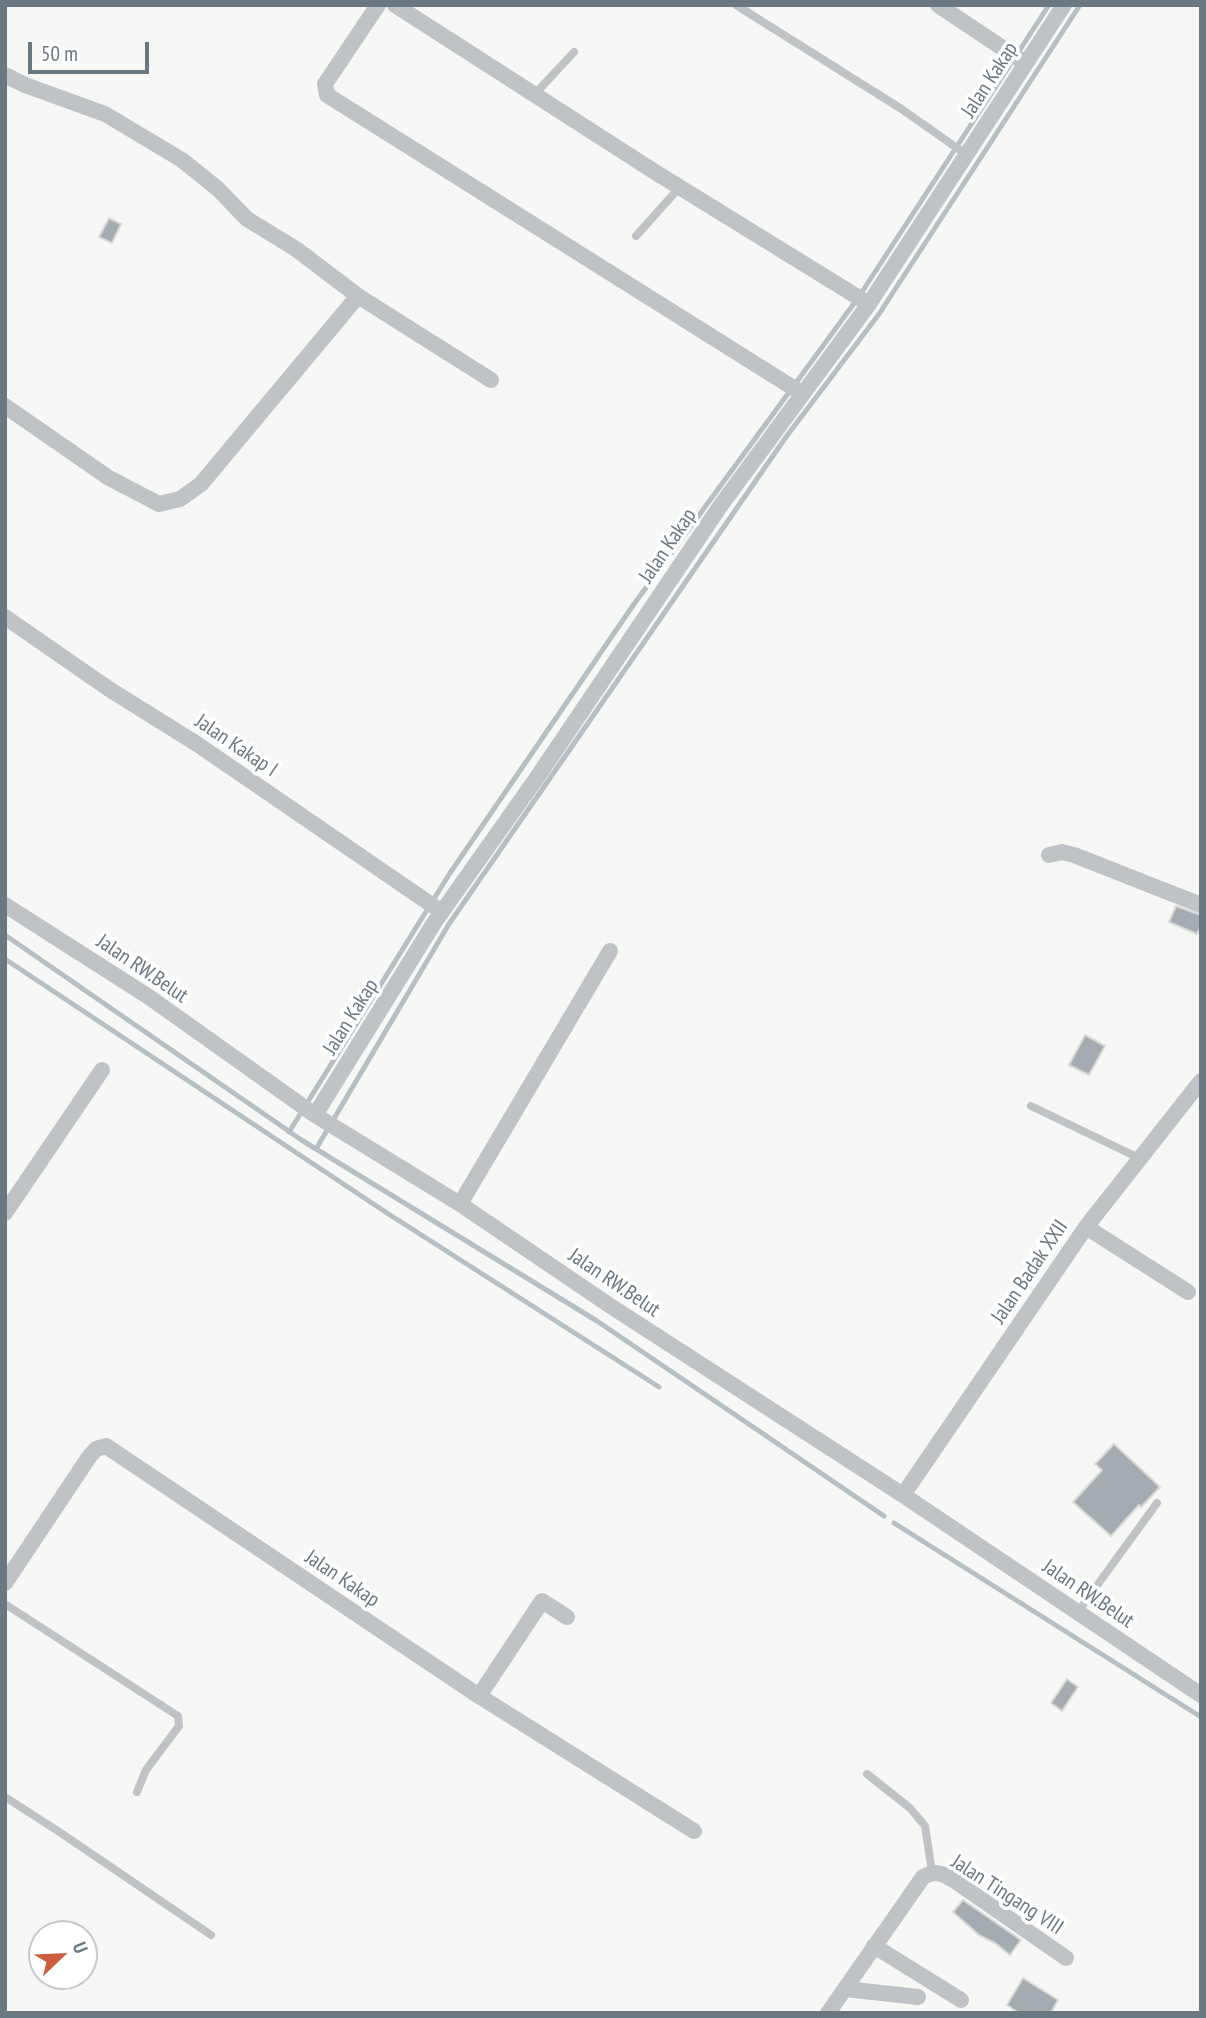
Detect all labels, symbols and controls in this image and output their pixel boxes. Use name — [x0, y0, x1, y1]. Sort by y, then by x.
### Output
scale bar — [32, 28, 152, 72]
street label: Jalan Kakap — [956, 38, 1024, 122]
text: 50 m — [41, 40, 78, 67]
street label: Jalan Kakap — [634, 504, 702, 588]
street label: Jalan Kakap I — [190, 709, 282, 783]
street label: Jalan RW.Belut — [92, 929, 192, 1009]
street label: Jalan Kakap — [318, 975, 384, 1059]
street label: Jalan Badak XXII — [986, 1216, 1074, 1328]
street label: Jalan RW.Belut — [564, 1243, 664, 1323]
street label: Jalan Kakap — [300, 1545, 384, 1613]
street label: Jalan RW.Belut — [1038, 1554, 1138, 1634]
street label: Jalan Tingang VIII — [946, 1850, 1068, 1940]
north arrow — [28, 1920, 98, 1990]
text: U — [68, 1938, 93, 1957]

